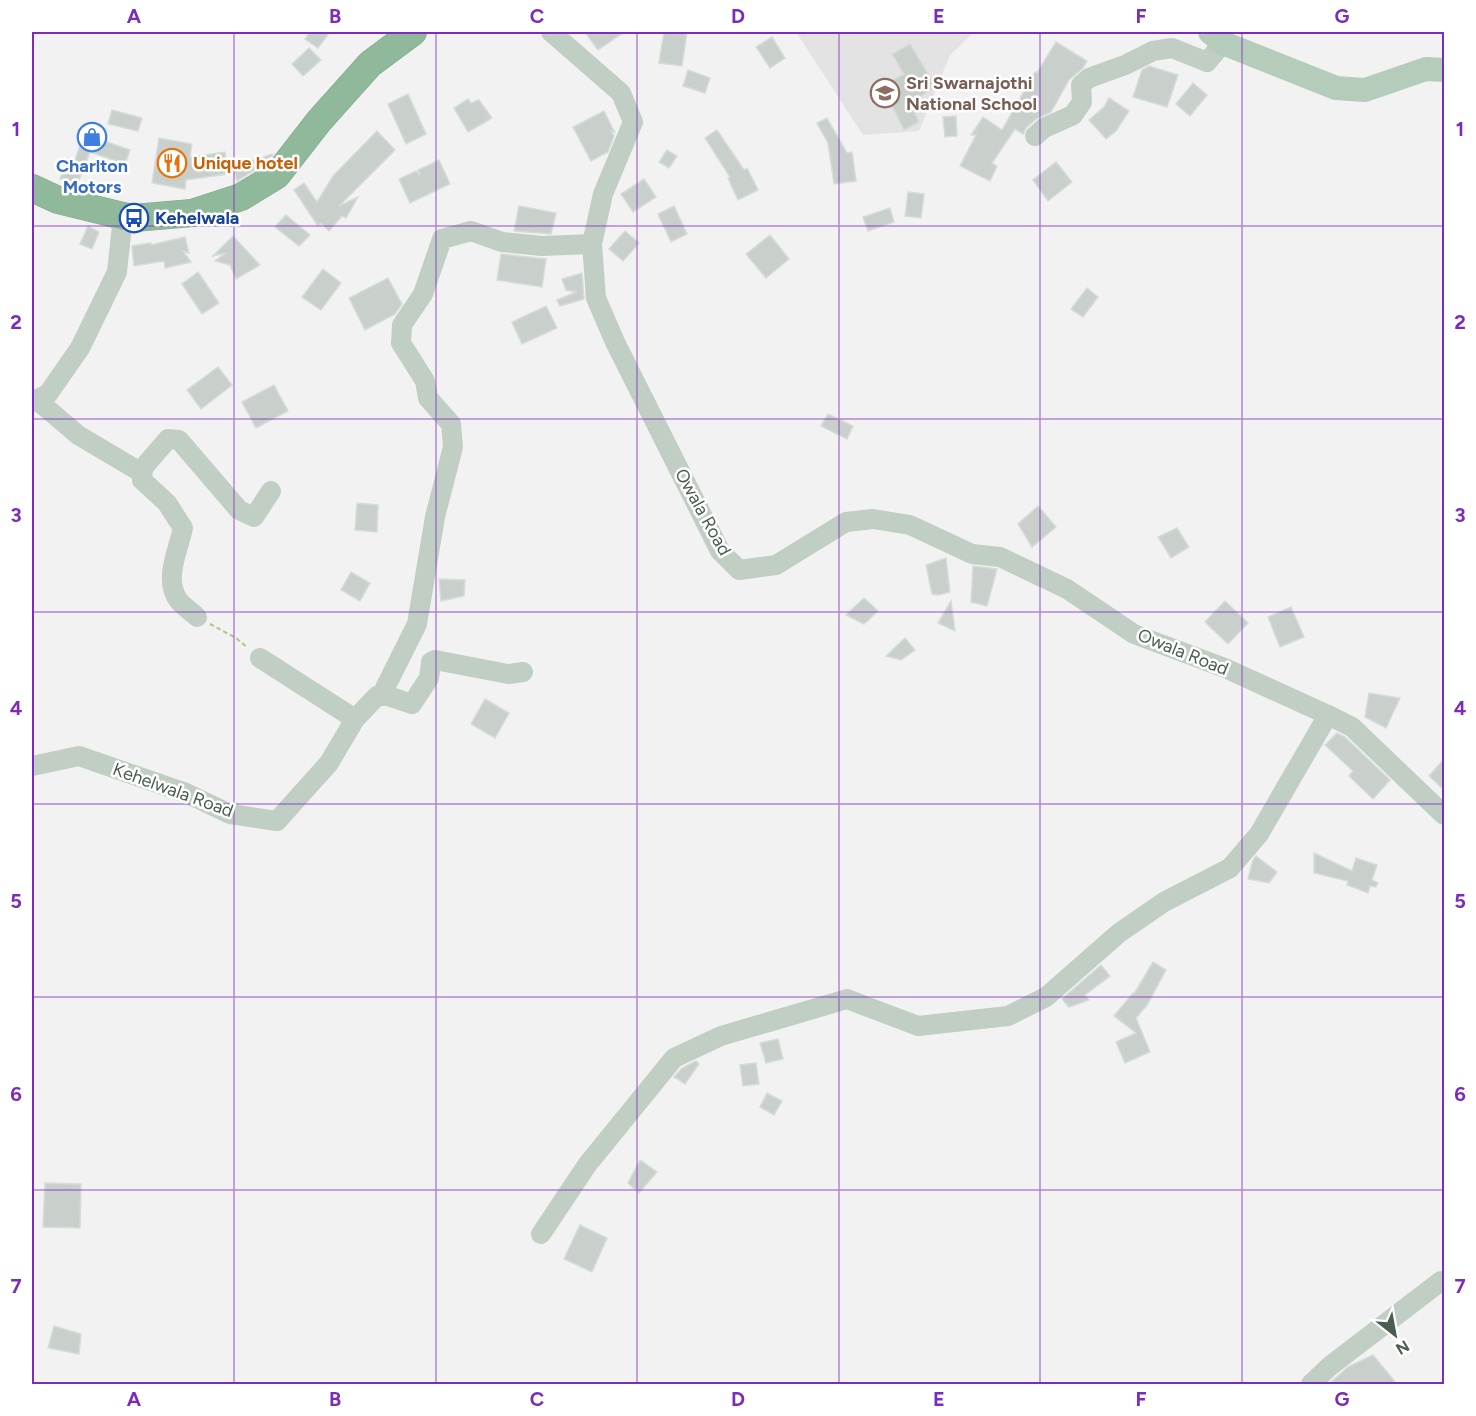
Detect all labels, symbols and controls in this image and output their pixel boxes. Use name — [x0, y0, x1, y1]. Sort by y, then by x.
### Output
text: A — [127, 4, 142, 28]
text: B — [329, 4, 341, 28]
text: C — [530, 4, 544, 28]
text: D — [731, 4, 745, 28]
text: E — [933, 4, 945, 28]
text: F — [1135, 4, 1147, 28]
text: G — [1335, 4, 1350, 28]
place label: Sri Swarnajothi National School — [906, 72, 1037, 115]
school or university icon: Sri Swarnajothi National School — [869, 77, 901, 109]
text: 1 — [12, 117, 20, 141]
text: 1 — [1456, 117, 1464, 141]
shop icon: Charlton Motors — [76, 121, 108, 153]
restaurant icon: Unique hotel — [156, 147, 188, 179]
place label: Unique hotel — [193, 152, 298, 174]
place label: Charlton Motors — [56, 155, 128, 198]
bus stop icon: Kehelwala — [118, 202, 150, 234]
place label: Kehelwala — [155, 207, 239, 229]
text: 2 — [10, 310, 22, 334]
text: 2 — [1454, 310, 1466, 334]
street label: Owala Road — [670, 465, 736, 559]
text: 3 — [10, 503, 22, 527]
text: 3 — [1454, 503, 1466, 527]
street label: Owala Road — [1134, 624, 1232, 680]
text: 4 — [10, 696, 23, 720]
text: 4 — [1454, 696, 1467, 720]
street label: Kehelwala Road — [110, 758, 236, 822]
text: 5 — [10, 889, 22, 913]
text: 5 — [1454, 889, 1466, 913]
text: 6 — [10, 1082, 22, 1106]
text: 6 — [1454, 1082, 1466, 1106]
text: 7 — [10, 1274, 22, 1298]
text: 7 — [1454, 1274, 1466, 1298]
north arrow — [1365, 1305, 1425, 1365]
text: N — [1392, 1336, 1413, 1359]
text: A — [127, 1387, 142, 1411]
text: B — [329, 1387, 341, 1411]
text: C — [530, 1387, 544, 1411]
text: D — [731, 1387, 745, 1411]
text: E — [933, 1387, 945, 1411]
text: F — [1135, 1387, 1147, 1411]
text: G — [1335, 1387, 1350, 1411]

